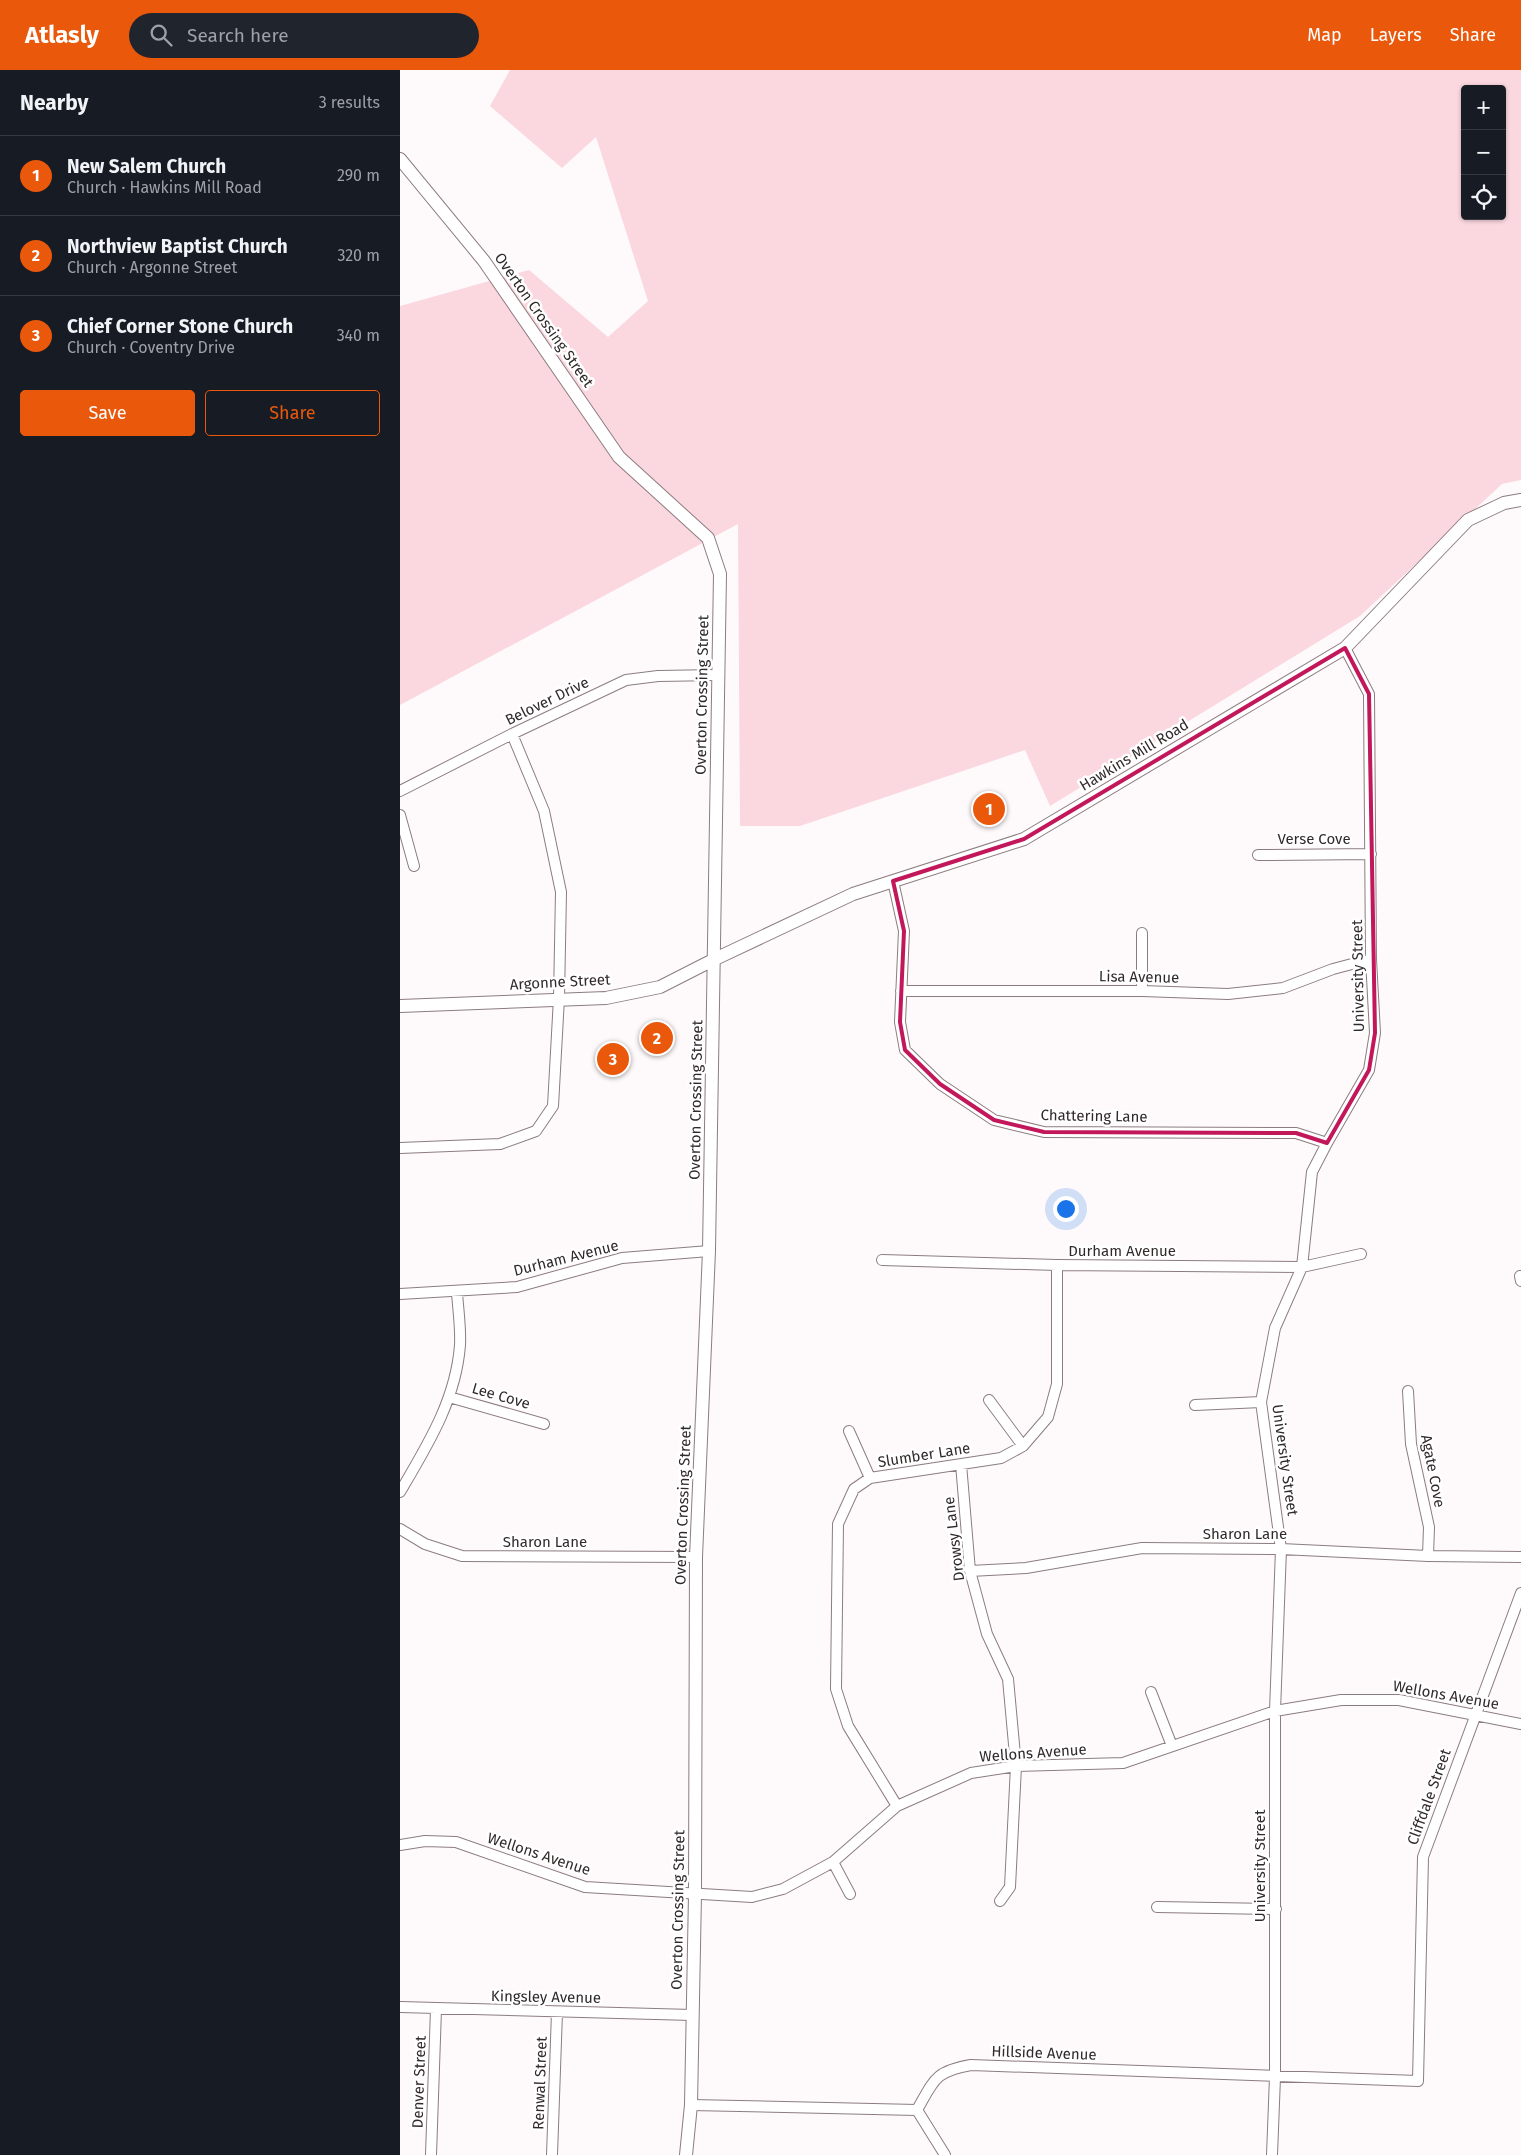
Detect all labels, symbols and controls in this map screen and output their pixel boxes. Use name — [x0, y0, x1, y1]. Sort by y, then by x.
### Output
search box — [129, 13, 479, 58]
text: Atlasly — [25, 21, 99, 49]
icon: search — [147, 21, 175, 49]
text: Search here — [187, 24, 289, 47]
text: Map — [1307, 24, 1342, 46]
text: Layers — [1370, 24, 1422, 46]
text: Share — [1450, 24, 1496, 46]
map controls — [1461, 85, 1506, 220]
button: + — [1461, 85, 1506, 130]
text: Nearby — [20, 90, 88, 116]
text: 3 results — [319, 93, 380, 112]
button: − — [1461, 130, 1506, 175]
text: New Salem Church — [67, 155, 226, 178]
text: 1 — [32, 166, 40, 185]
text: 290 m — [337, 166, 380, 185]
button: locate — [1461, 175, 1506, 220]
text: Church · Hawkins Mill Road — [67, 178, 262, 197]
text: Northview Baptist Church — [67, 235, 288, 258]
text: 2 — [32, 246, 40, 265]
text: 320 m — [337, 246, 380, 265]
street label: Overton Crossing Street — [491, 249, 598, 391]
text: Church · Argonne Street — [67, 258, 237, 277]
text: Chief Corner Stone Church — [67, 315, 293, 338]
text: 3 — [32, 326, 40, 345]
text: 340 m — [337, 326, 380, 345]
text: Church · Coventry Drive — [67, 338, 235, 357]
button: Save — [20, 390, 195, 436]
button: Share — [205, 390, 380, 436]
street label: Overton Crossing Street — [692, 614, 712, 775]
street label: Belover Drive — [502, 673, 592, 729]
street label: Hawkins Mill Road — [1076, 715, 1192, 795]
pin: 1 — [973, 790, 1005, 828]
street label: Verse Cove — [1277, 830, 1351, 848]
street label: University Street — [1348, 919, 1368, 1032]
street label: Lisa Avenue — [1099, 967, 1179, 987]
street label: Argonne Street — [509, 970, 611, 994]
pin: 2 — [641, 1019, 673, 1057]
street label: Overton Crossing Street — [686, 1019, 706, 1180]
pin: 3 — [597, 1040, 629, 1078]
street label: Chattering Lane — [1040, 1106, 1148, 1126]
your location — [1053, 1196, 1079, 1222]
street label: Durham Avenue — [512, 1236, 620, 1280]
street label: Durham Avenue — [1068, 1242, 1176, 1260]
street label: Lee Cove — [470, 1379, 532, 1413]
street label: University Street — [1268, 1403, 1302, 1518]
street label: Overton Crossing Street — [671, 1424, 695, 1585]
street label: Agate Cove — [1417, 1433, 1449, 1509]
street label: Slumber Lane — [876, 1439, 972, 1471]
street label: Drowsy Lane — [940, 1496, 968, 1582]
street label: Sharon Lane — [1203, 1525, 1287, 1543]
street label: Sharon Lane — [503, 1533, 587, 1551]
street label: Wellons Avenue — [1392, 1677, 1500, 1713]
street label: Wellons Avenue — [979, 1740, 1087, 1766]
street label: Cliffdale Street — [1403, 1746, 1455, 1847]
street label: University Street — [1251, 1809, 1269, 1922]
street label: Wellons Avenue — [485, 1829, 593, 1879]
street label: Overton Crossing Street — [668, 1829, 688, 1990]
street label: Kingsley Avenue — [491, 1987, 601, 2007]
street label: Denver Street — [408, 2035, 430, 2129]
street label: Renwal Street — [529, 2035, 551, 2130]
street label: Hillside Avenue — [991, 2042, 1097, 2064]

